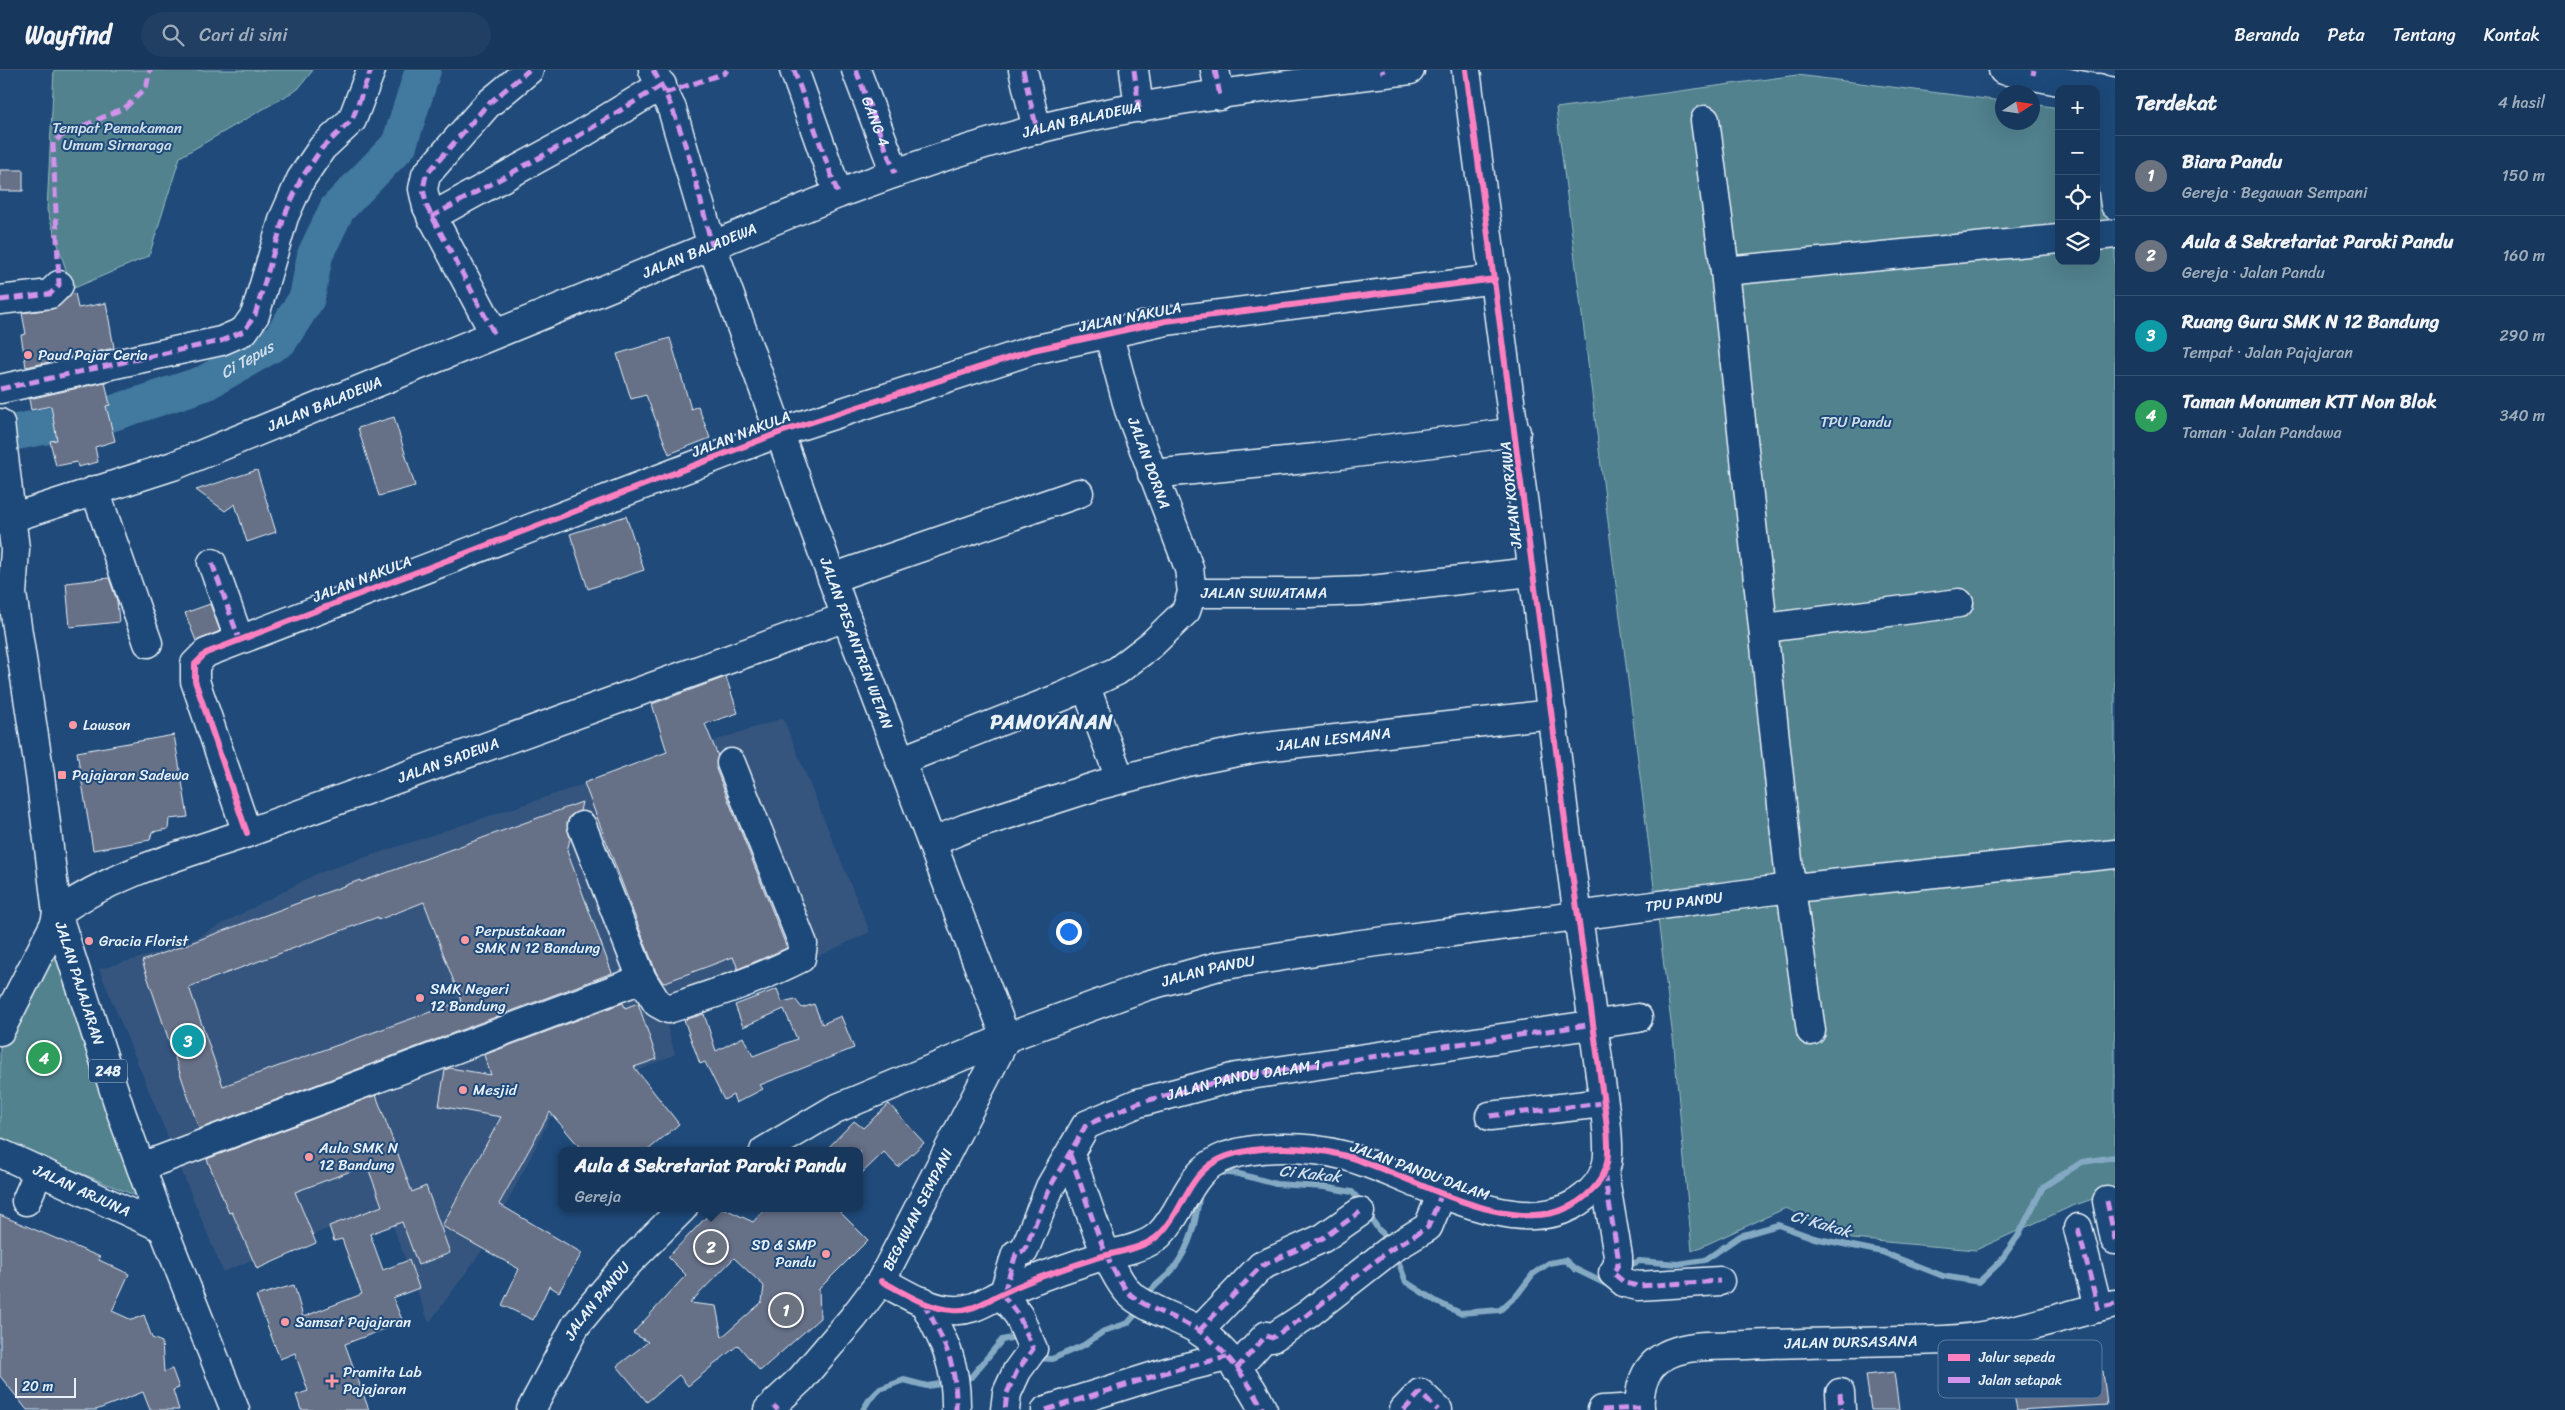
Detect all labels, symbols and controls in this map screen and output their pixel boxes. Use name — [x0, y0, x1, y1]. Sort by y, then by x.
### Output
search box — [141, 12, 491, 57]
text: Wayfind — [25, 14, 111, 56]
text: Cari di sini — [199, 18, 287, 51]
text: Beranda — [2234, 19, 2300, 51]
text: Peta — [2328, 19, 2365, 51]
text: Tentang — [2393, 19, 2456, 51]
text: Kontak — [2484, 19, 2540, 51]
icon: search — [159, 21, 187, 49]
text: Terdekat — [2135, 84, 2217, 122]
north arrow — [1995, 85, 2040, 130]
map controls — [2055, 85, 2100, 265]
button: + — [2055, 85, 2100, 130]
text: 4 hasil — [2498, 88, 2545, 117]
street label: GANG 4 — [854, 92, 897, 151]
street label: JALAN BALADEWA — [1018, 94, 1144, 146]
park label: Tempat Pemakaman Umum Sirnaraga — [52, 115, 182, 158]
button: − — [2055, 130, 2100, 175]
text: Biara Pandu — [2182, 145, 2282, 178]
text: 1 — [2148, 161, 2154, 190]
text: 150 m — [2502, 161, 2545, 190]
button: locate — [2055, 175, 2100, 220]
text: Gereja · Begawan Sempani — [2182, 178, 2367, 207]
street label: JALAN BALADEWA — [637, 216, 761, 286]
button: layers — [2055, 220, 2100, 265]
text: Aula & Sekretariat Paroki Pandu — [2182, 225, 2453, 258]
text: 2 — [2146, 241, 2156, 270]
text: 160 m — [2502, 241, 2545, 270]
text: Gereja · Jalan Pandu — [2182, 258, 2325, 287]
street label: JALAN NAKULA — [1076, 294, 1183, 340]
text: Ruang Guru SMK N 12 Bandung — [2182, 305, 2439, 338]
text: 3 — [2147, 321, 2155, 350]
text: 290 m — [2499, 321, 2545, 350]
water label: Ci Tepus — [214, 332, 281, 387]
text: Tempat · Jalan Pajajaran — [2182, 338, 2353, 367]
place label: Paud Pajar Ceria — [38, 342, 148, 368]
marker: Paud Pajar Ceria — [22, 349, 34, 361]
street label: JALAN BALADEWA — [263, 369, 386, 439]
text: Taman Monumen KTT Non Blok — [2182, 385, 2437, 418]
text: 4 — [2146, 401, 2156, 430]
text: 340 m — [2500, 401, 2545, 430]
street label: JALAN NAKULA — [687, 403, 794, 465]
park label: TPU Pandu — [1820, 409, 1892, 435]
street label: JALAN DORNA — [1120, 412, 1178, 513]
text: Taman · Jalan Pandawa — [2182, 418, 2342, 447]
street label: JALAN KORAWA — [1492, 440, 1530, 551]
street label: JALAN NAKULA — [308, 548, 415, 610]
street label: JALAN PESANTREN WETAN — [812, 553, 901, 734]
street label: JALAN SUWATAMA — [1200, 579, 1327, 606]
district label: PAMOYANAN — [990, 705, 1114, 740]
place label: Lawson — [83, 712, 131, 738]
marker: Lawson — [67, 719, 79, 731]
street label: JALAN LESMANA — [1274, 720, 1392, 759]
street label: JALAN SADEWA — [393, 730, 503, 791]
place label: Pajajaran Sadewa — [72, 762, 190, 788]
marker: Pajajaran Sadewa — [56, 769, 68, 781]
street label: TPU PANDU — [1643, 884, 1725, 920]
street label: JALAN PAJAJARAN — [47, 917, 112, 1049]
place label: Perpustakaan SMK N 12 Bandung — [475, 918, 601, 961]
your location — [1056, 919, 1082, 945]
place label: Gracia Florist — [99, 928, 189, 954]
marker: Perpustakaan SMK N 12 Bandung — [459, 934, 471, 946]
marker: Gracia Florist — [83, 935, 95, 947]
street label: JALAN PANDU — [1158, 947, 1257, 995]
place label: SMK Negeri 12 Bandung — [430, 976, 510, 1019]
marker: SMK Negeri 12 Bandung — [414, 992, 426, 1004]
pin: 3 — [172, 1022, 204, 1060]
pin: 4 — [28, 1039, 60, 1077]
street label: JALAN PANDU DALAM 1 — [1163, 1052, 1322, 1108]
road number: 248 — [89, 1059, 127, 1082]
place label: Mesjid — [473, 1077, 518, 1103]
marker: Mesjid — [457, 1084, 469, 1096]
street label: JALAN PANDU DALAM — [1346, 1133, 1493, 1208]
place label: Aula SMK N 12 Bandung — [318, 1135, 399, 1178]
street label: BEGAWAN SEMPANI — [875, 1143, 960, 1276]
popup — [558, 1147, 863, 1212]
text: Aula & Sekretariat Paroki Pandu — [575, 1149, 846, 1182]
marker: Aula SMK N 12 Bandung — [303, 1151, 315, 1163]
water label: Ci Kakak — [1278, 1156, 1344, 1191]
street label: JALAN ARJUNA — [28, 1157, 135, 1224]
text: Gereja — [575, 1182, 621, 1211]
water label: Ci Kakak — [1787, 1201, 1857, 1247]
pin: 2 — [695, 1228, 727, 1266]
place label: SD & SMP Pandu — [751, 1232, 816, 1275]
marker: SD & SMP Pandu — [820, 1248, 832, 1260]
street label: JALAN PANDU — [557, 1255, 637, 1346]
pin: 1 — [770, 1291, 802, 1329]
place label: Samsat Pajajaran — [295, 1309, 411, 1335]
marker: Samsat Pajajaran — [279, 1316, 291, 1328]
street label: JALAN DURSASANA — [1783, 1328, 1918, 1357]
legend — [1938, 1340, 2102, 1398]
text: Jalur sepeda — [1978, 1345, 2056, 1370]
place label: Pramita Lab Pajajaran — [343, 1359, 422, 1402]
text: Jalan setapak — [1978, 1368, 2062, 1393]
text: 20 m — [22, 1374, 53, 1399]
marker: Pramita Lab Pajajaran — [325, 1374, 339, 1388]
scale bar — [15, 1375, 76, 1398]

